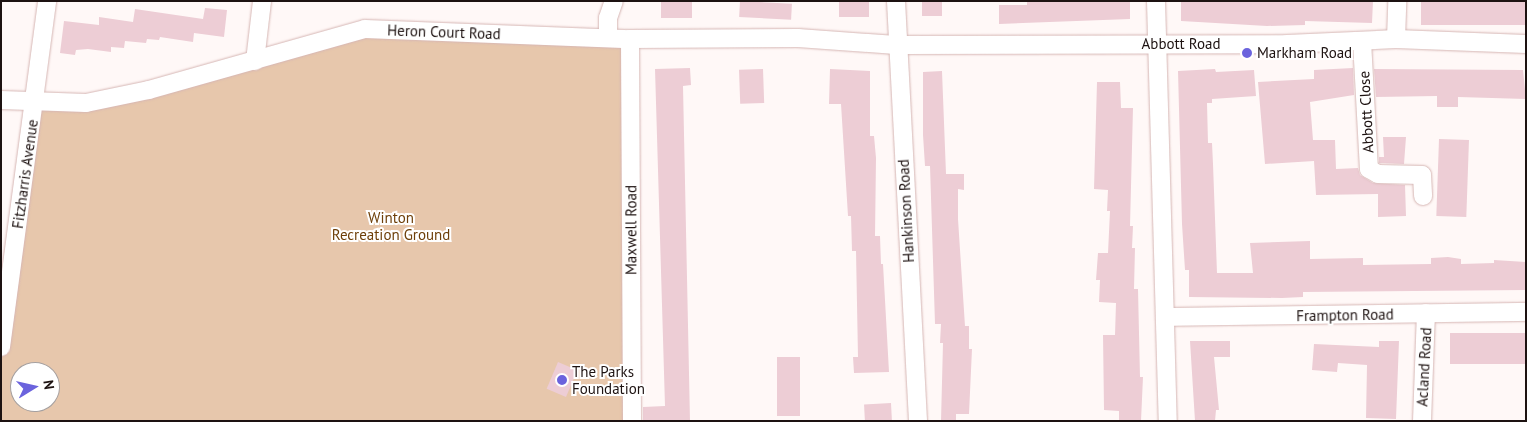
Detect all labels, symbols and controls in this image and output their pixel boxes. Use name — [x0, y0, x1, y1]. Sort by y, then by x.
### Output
street label: Heron Court Road — [387, 21, 501, 43]
street label: Abbott Road — [1142, 35, 1220, 53]
place label: Markham Road — [1257, 44, 1352, 62]
marker: Markham Road — [1241, 47, 1253, 59]
street label: Abbott Close — [1355, 71, 1377, 153]
street label: Fitzharris Avenue — [8, 118, 42, 230]
street label: Hankinson Road — [894, 159, 918, 263]
street label: Maxwell Road — [622, 185, 640, 275]
park label: Winton Recreation Ground — [332, 208, 450, 243]
street label: Frampton Road — [1296, 305, 1394, 325]
street label: Acland Road — [1413, 327, 1435, 407]
north arrow — [10, 362, 60, 412]
place label: The Parks Foundation — [572, 362, 645, 397]
marker: The Parks Foundation — [556, 374, 568, 386]
text: N — [39, 379, 58, 391]

